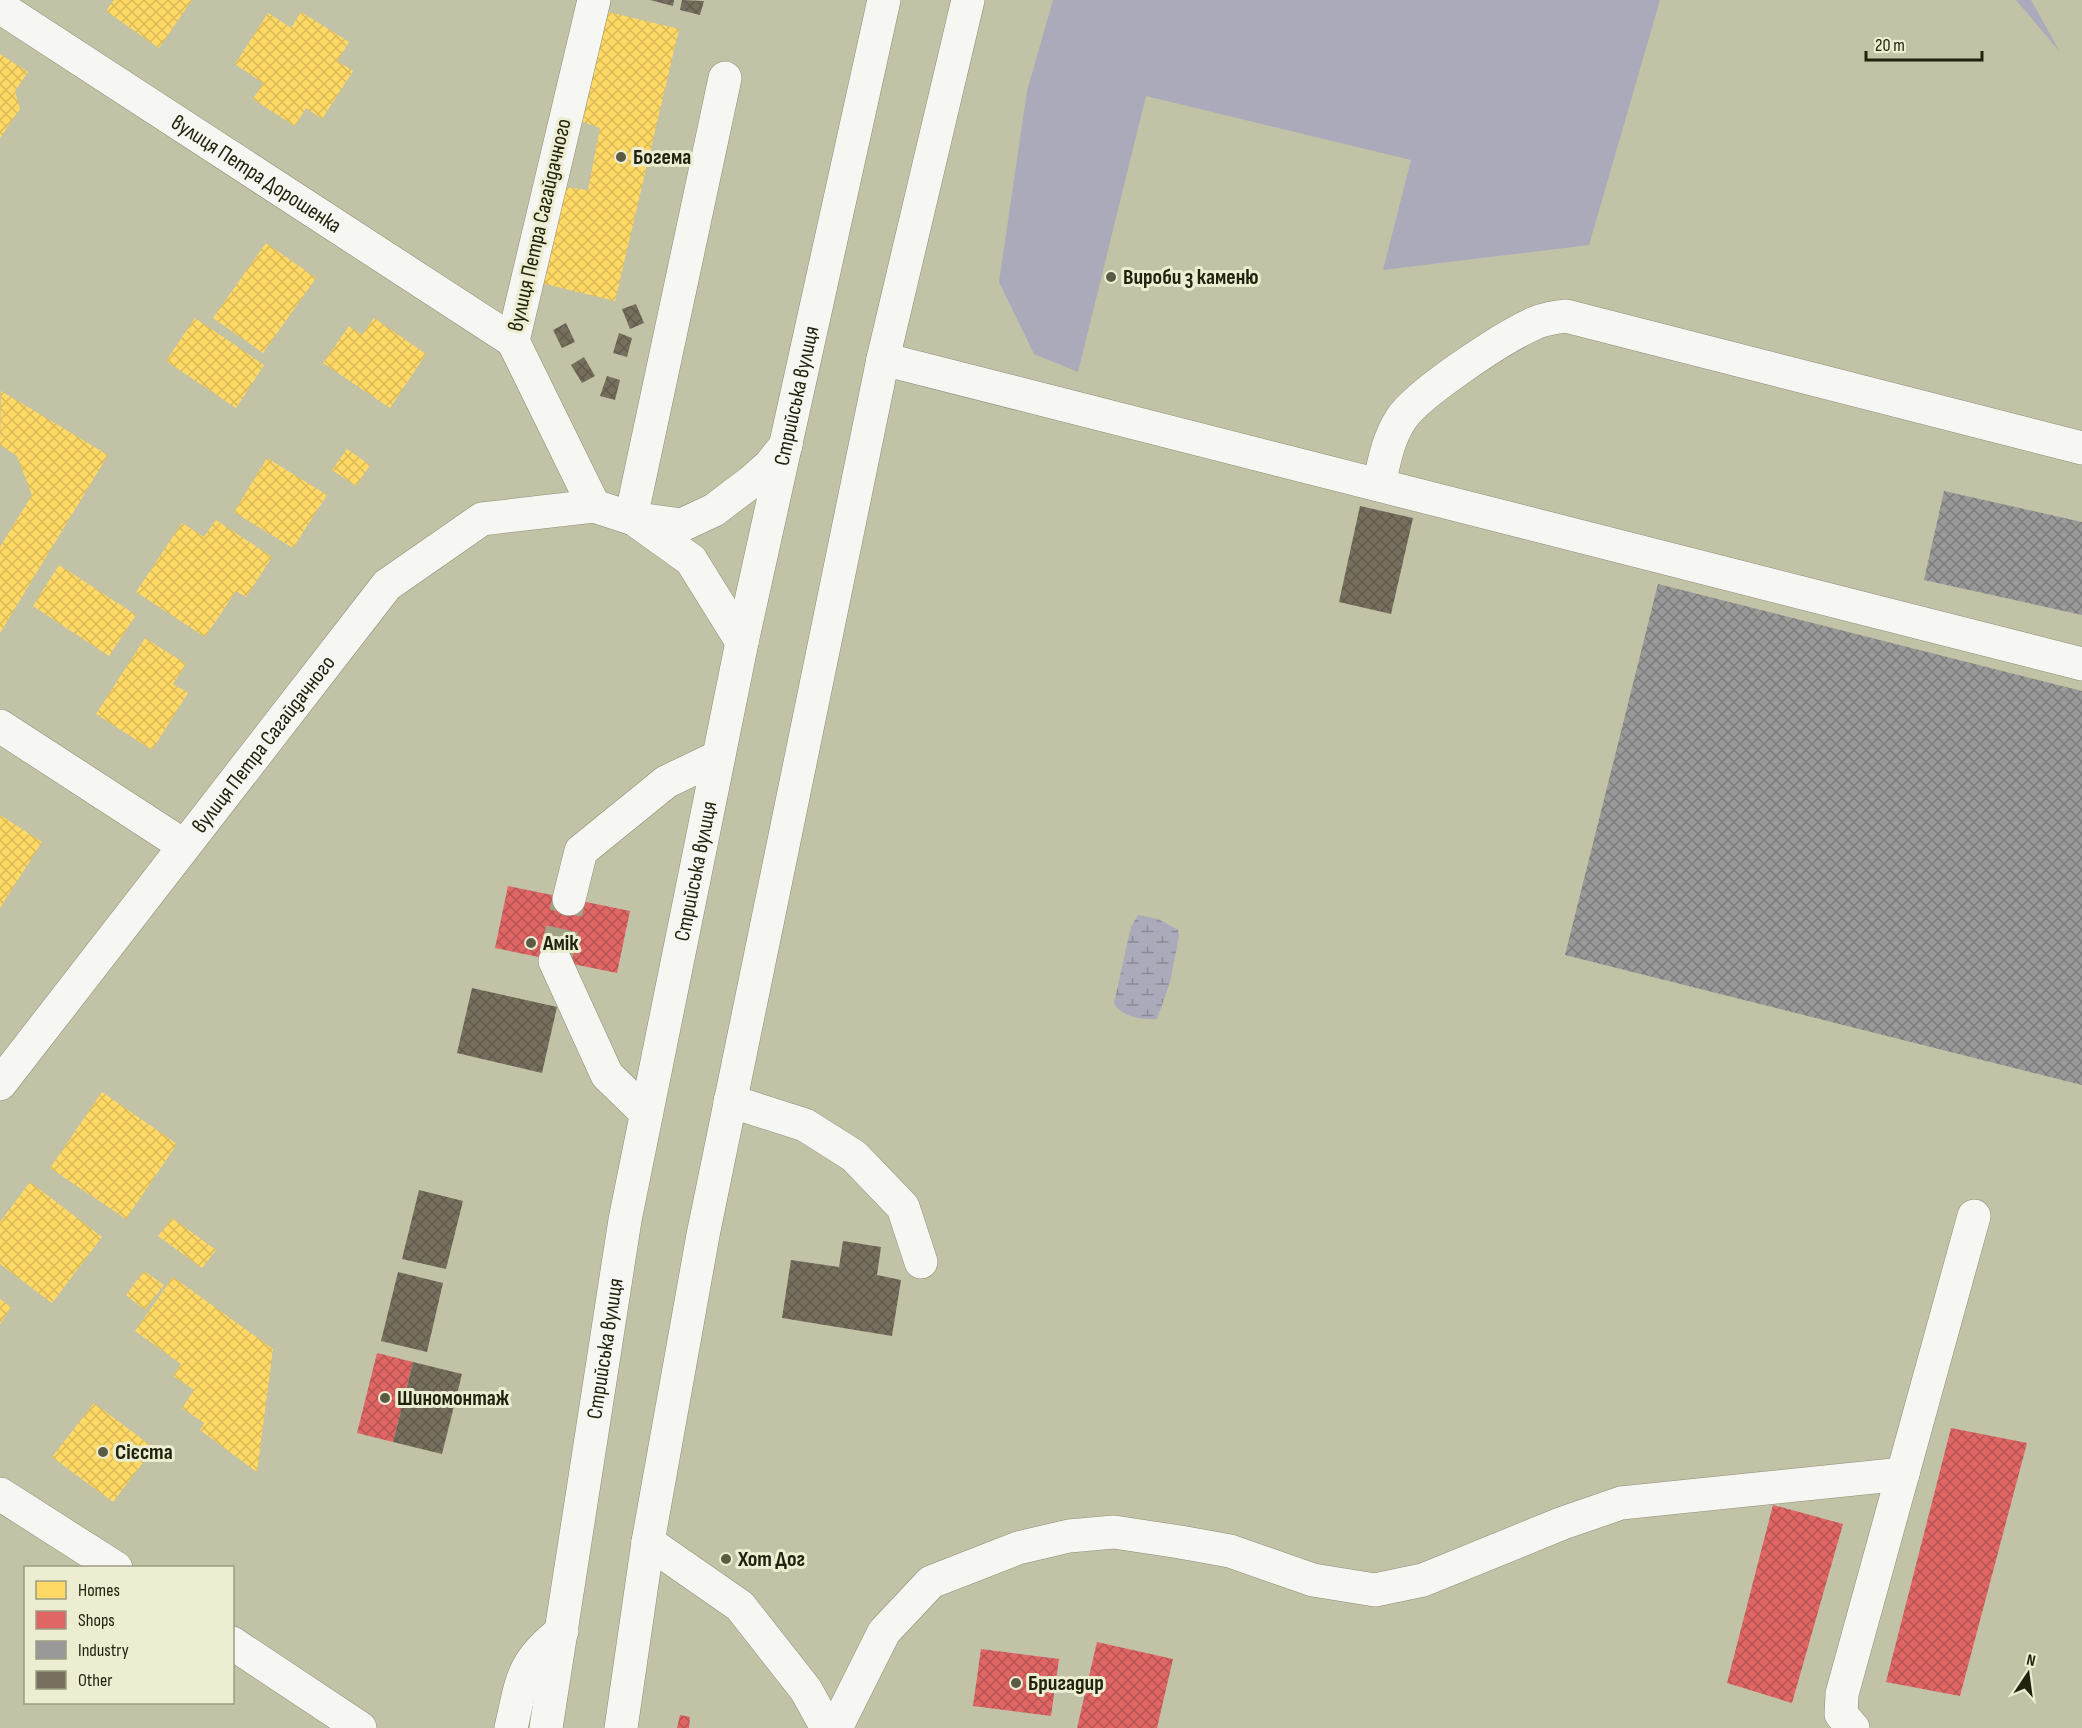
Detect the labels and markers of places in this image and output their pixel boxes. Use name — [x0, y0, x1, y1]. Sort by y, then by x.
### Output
place label: Богема — [633, 144, 691, 171]
marker: Богема — [614, 150, 628, 164]
place label: Вироби з каменю — [1123, 264, 1259, 291]
marker: Вироби з каменю — [1104, 270, 1118, 284]
place label: Амік — [542, 930, 579, 957]
marker: Амік — [524, 936, 538, 950]
place label: Шиномонтаж — [397, 1385, 510, 1412]
marker: Шиномонтаж — [378, 1391, 392, 1405]
place label: Сієста — [115, 1439, 173, 1466]
marker: Сієста — [96, 1445, 110, 1459]
place label: Хот Дог — [737, 1546, 806, 1573]
marker: Хот Дог — [719, 1552, 733, 1566]
place label: Бригадир — [1028, 1670, 1104, 1697]
marker: Бригадир — [1009, 1676, 1023, 1690]

